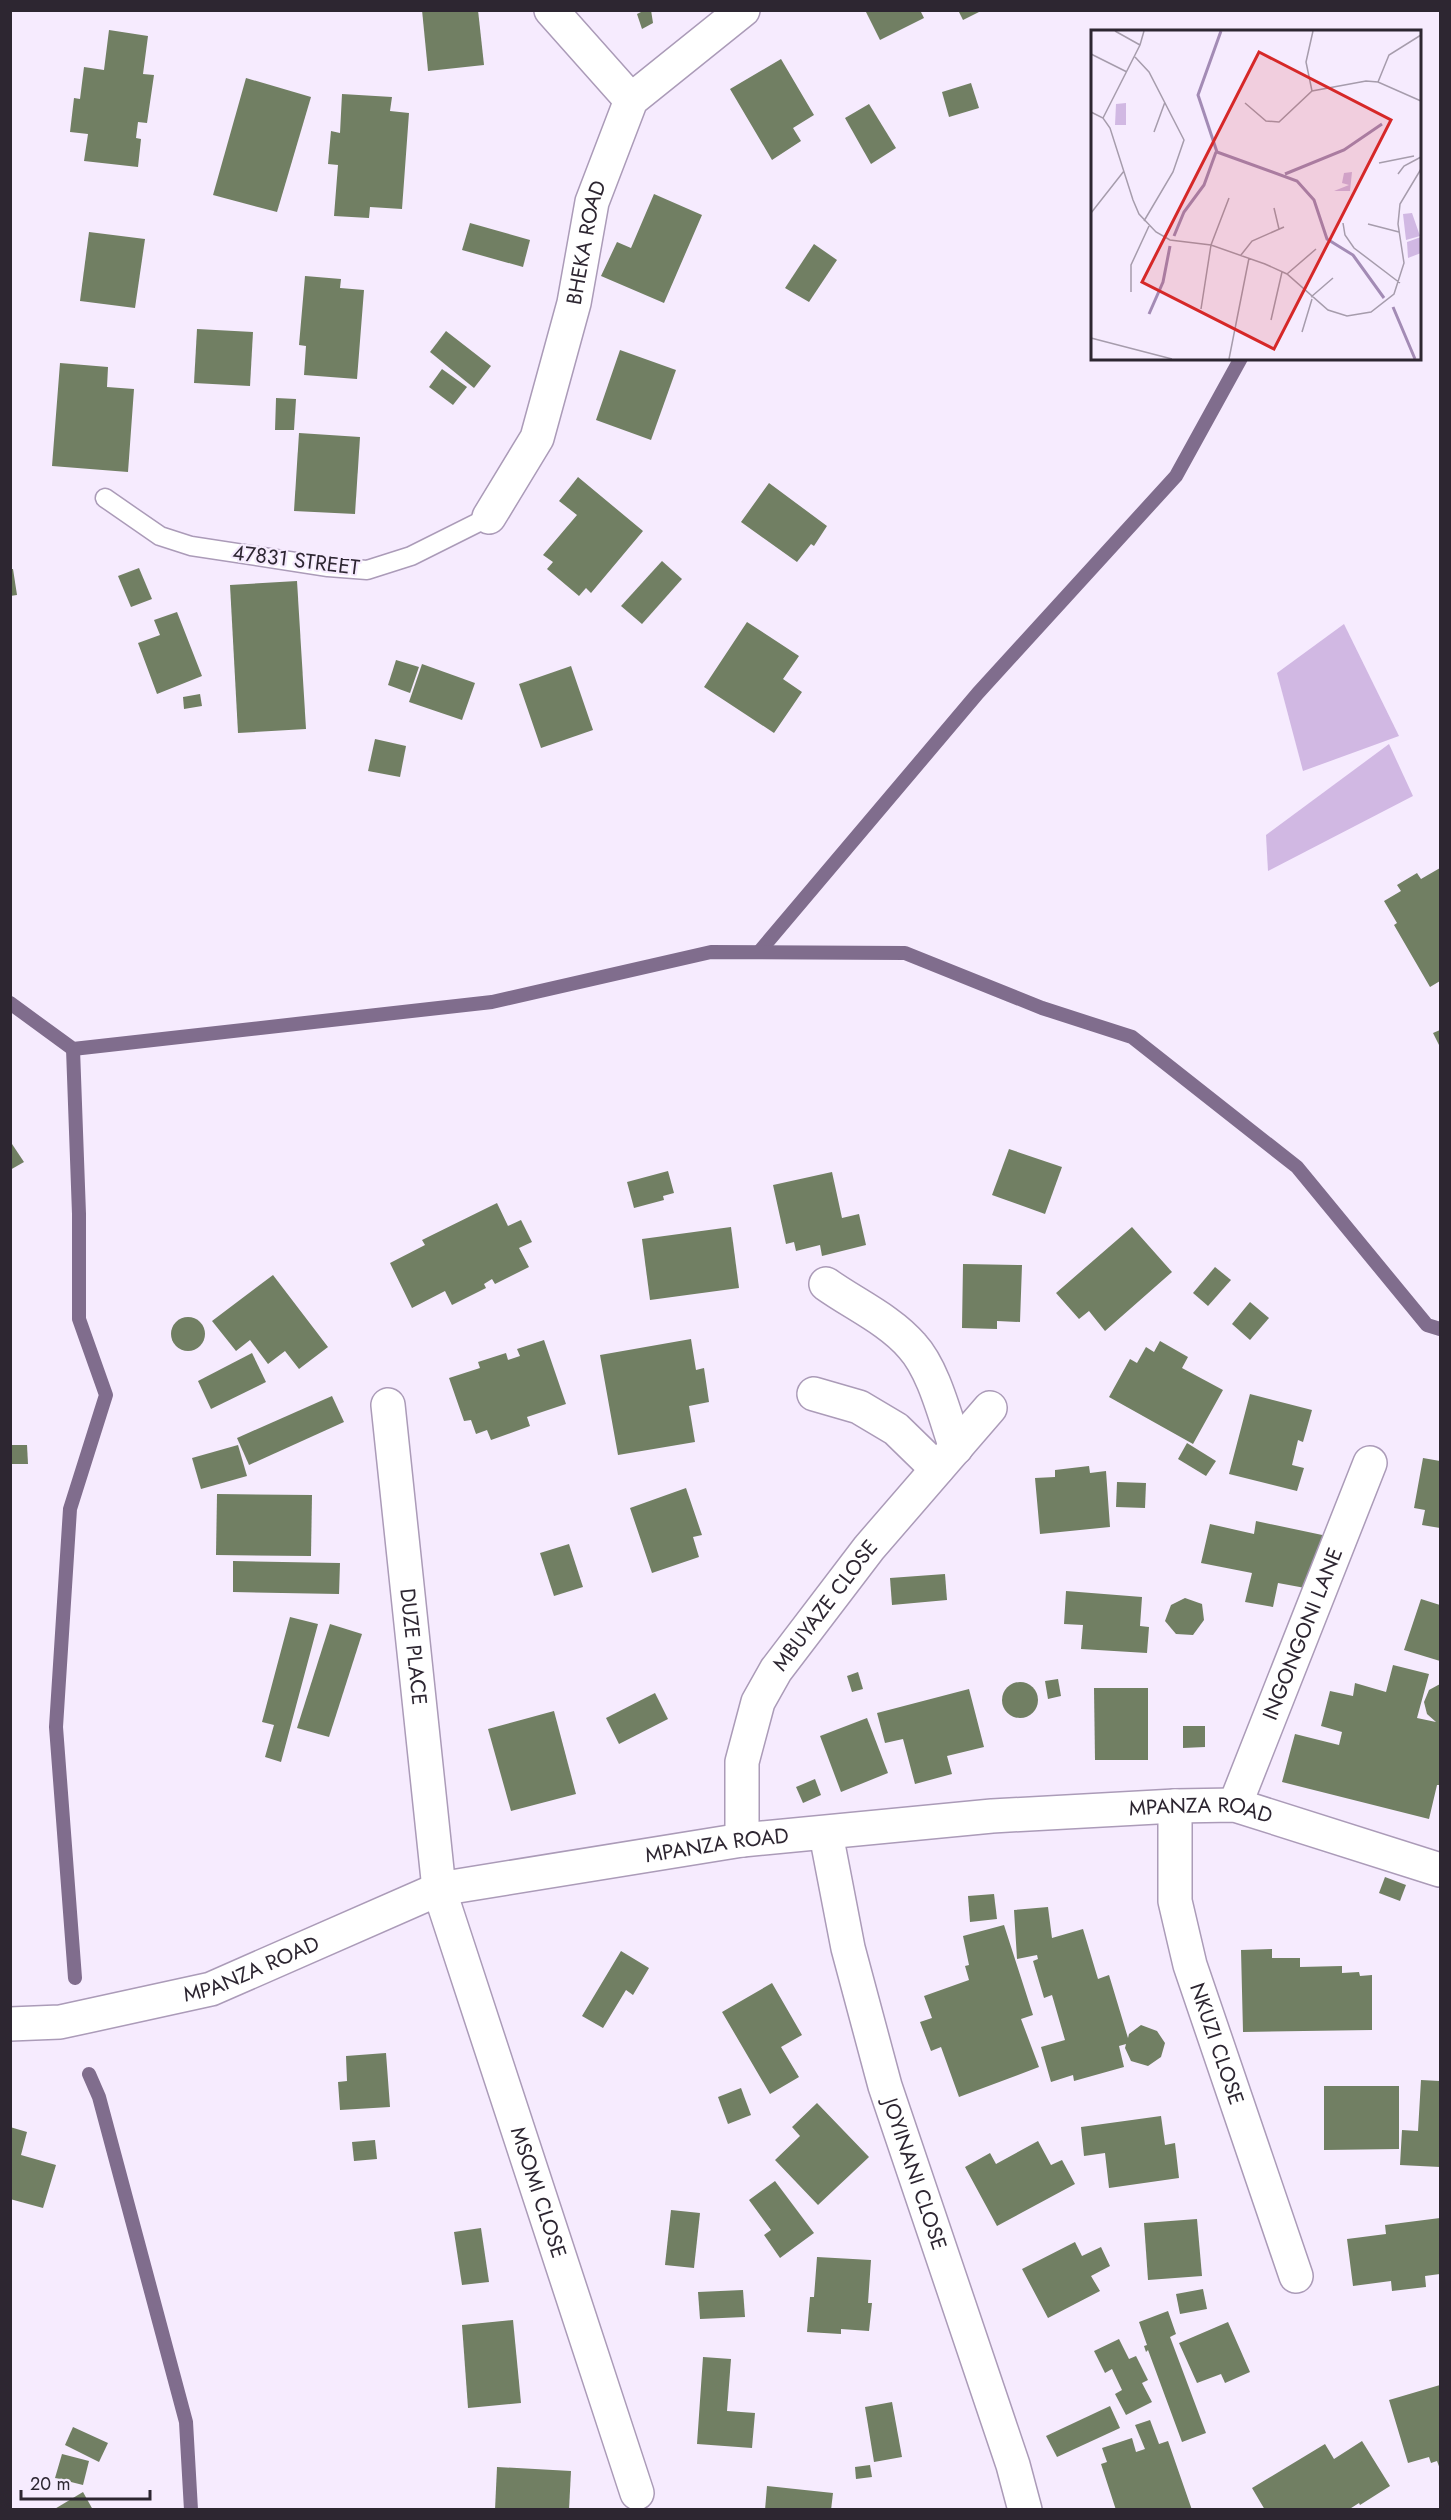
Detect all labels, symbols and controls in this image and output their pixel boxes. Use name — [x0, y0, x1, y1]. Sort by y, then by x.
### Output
inset map — [1091, 30, 1421, 360]
street label: BHEKA ROAD — [559, 176, 614, 307]
street label: 47831 STREET — [231, 537, 362, 583]
street label: MBUYAZE CLOSE — [765, 1533, 885, 1677]
street label: INGONGONI LANE — [1255, 1543, 1350, 1724]
street label: DUZE PLACE — [392, 1587, 435, 1707]
street label: MPANZA ROAD — [1128, 1789, 1276, 1831]
street label: MPANZA ROAD — [643, 1821, 790, 1870]
street label: MPANZA ROAD — [180, 1928, 324, 2010]
street label: NKUZI CLOSE — [1182, 1979, 1252, 2109]
street label: JOYINANI CLOSE — [874, 2091, 954, 2254]
street label: MSOMI CLOSE — [503, 2123, 574, 2262]
scale bar — [21, 2463, 150, 2501]
text: 20 m — [30, 2471, 70, 2497]

